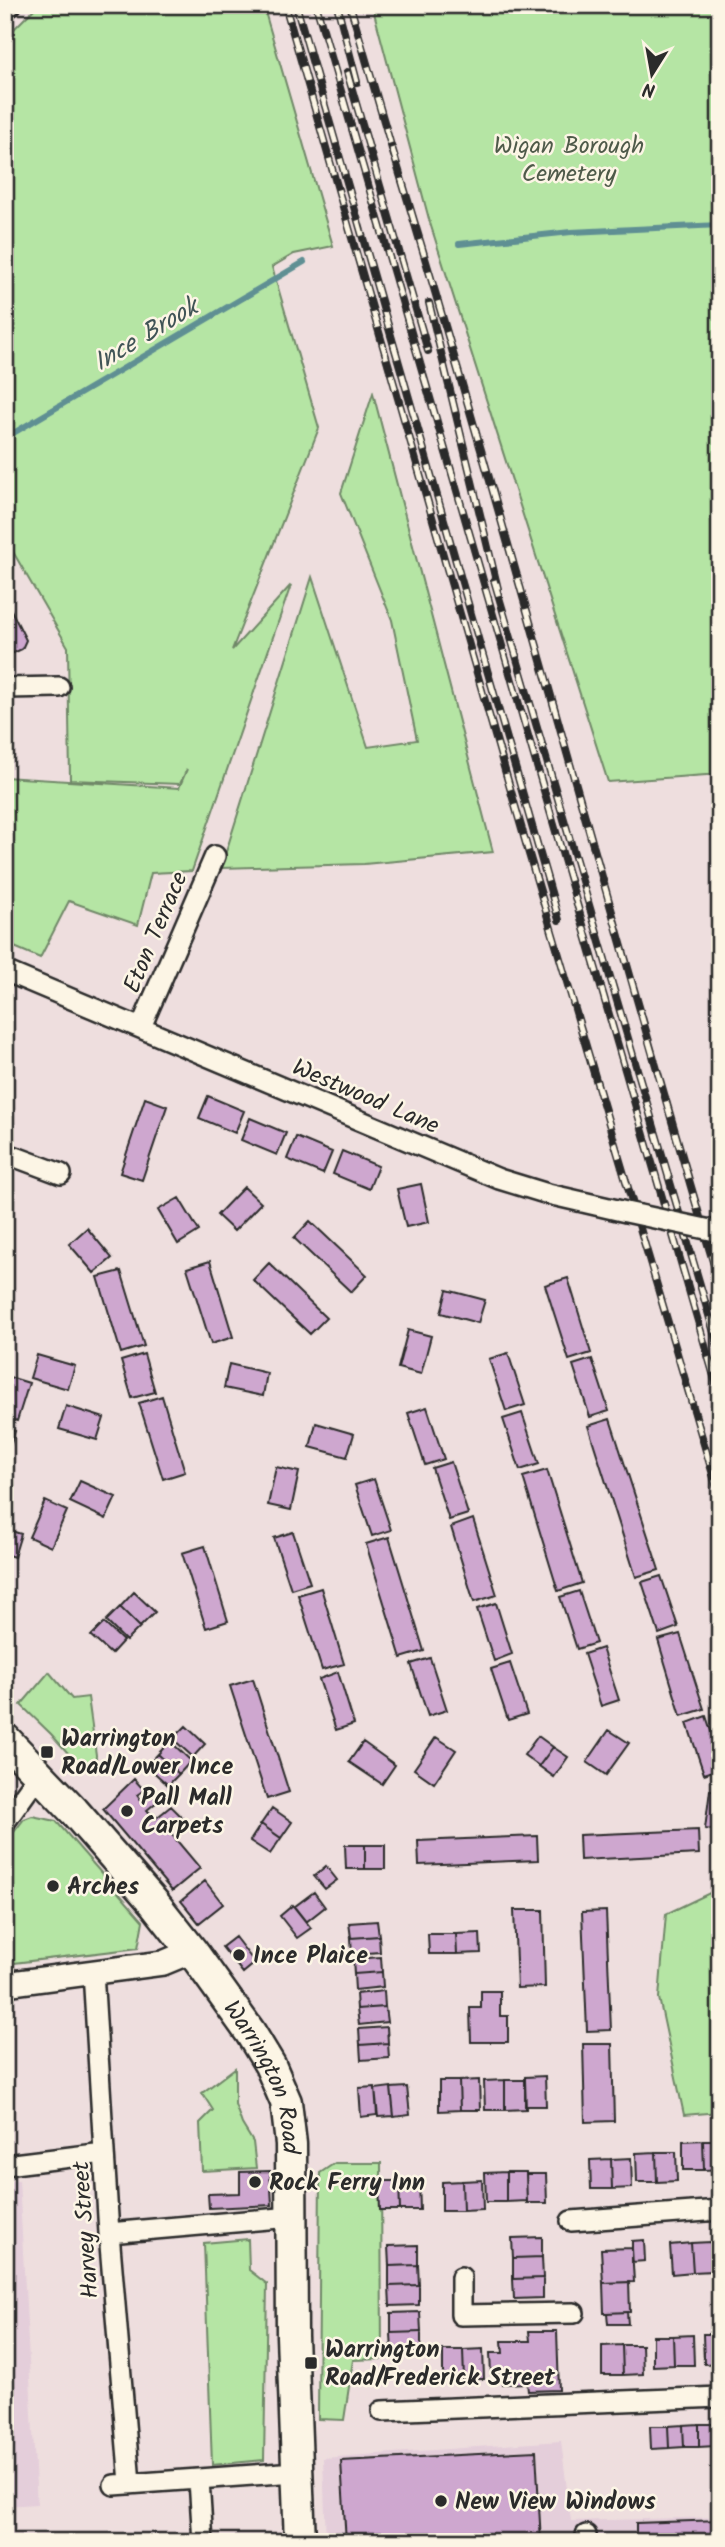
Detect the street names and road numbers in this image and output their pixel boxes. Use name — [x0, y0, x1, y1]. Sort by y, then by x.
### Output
street label: Eton Terrace — [113, 865, 200, 1000]
street label: Westwood Lane — [286, 1049, 445, 1146]
street label: Warrington Road — [212, 1992, 309, 2155]
street label: Harvey Street — [62, 2159, 111, 2300]

